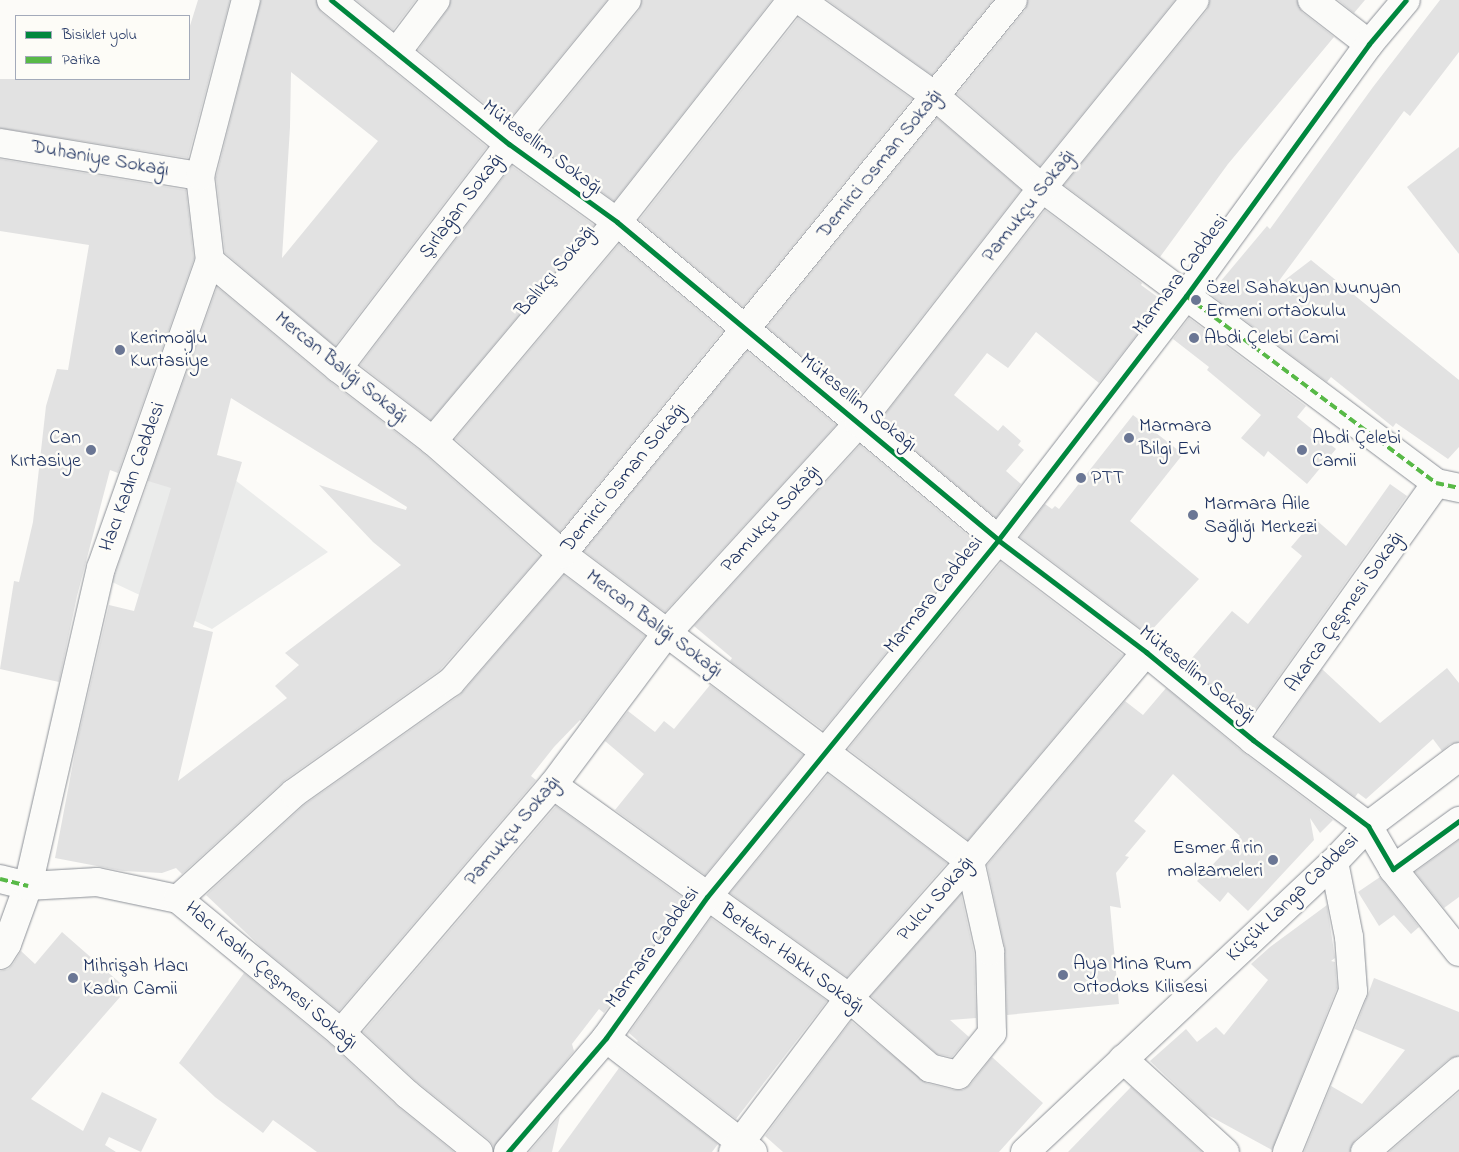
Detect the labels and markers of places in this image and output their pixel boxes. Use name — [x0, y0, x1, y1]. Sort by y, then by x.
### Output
place label: Özel Sahakyan Nunyan Ermeni ortaokulu — [1206, 276, 1401, 323]
marker: Özel Sahakyan Nunyan Ermeni ortaokulu — [1190, 294, 1202, 306]
place label: Kerimoğlu Kurtasiye — [130, 326, 209, 373]
place label: Abdi Çelebi Cami — [1204, 326, 1339, 350]
marker: Abdi Çelebi Cami — [1188, 332, 1200, 344]
marker: Kerimoğlu Kurtasiye — [114, 344, 126, 356]
place label: Marmara Bilgi Evi — [1139, 414, 1211, 461]
place label: Can Kırtasiye — [10, 426, 81, 473]
place label: Abdi Çelebi Camii — [1312, 426, 1401, 473]
marker: Marmara Bilgi Evi — [1123, 432, 1135, 444]
marker: Can Kırtasiye — [85, 444, 97, 456]
marker: Abdi Çelebi Camii — [1296, 444, 1308, 456]
place label: PTT — [1091, 466, 1124, 490]
marker: PTT — [1075, 472, 1087, 484]
place label: Marmara Aile Sağlığı Merkezi — [1204, 492, 1317, 539]
marker: Marmara Aile Sağlığı Merkezi — [1186, 508, 1200, 522]
place label: Esmer firin malzameleri — [1168, 836, 1263, 883]
marker: Esmer firin malzameleri — [1267, 854, 1279, 866]
place label: Aya Mina Rum Ortodoks Kilisesi — [1073, 952, 1208, 999]
place label: Mihrişah Hacı Kadın Camii — [83, 954, 188, 1001]
marker: Aya Mina Rum Ortodoks Kilisesi — [1057, 969, 1069, 981]
marker: Mihrişah Hacı Kadın Camii — [67, 972, 79, 984]

